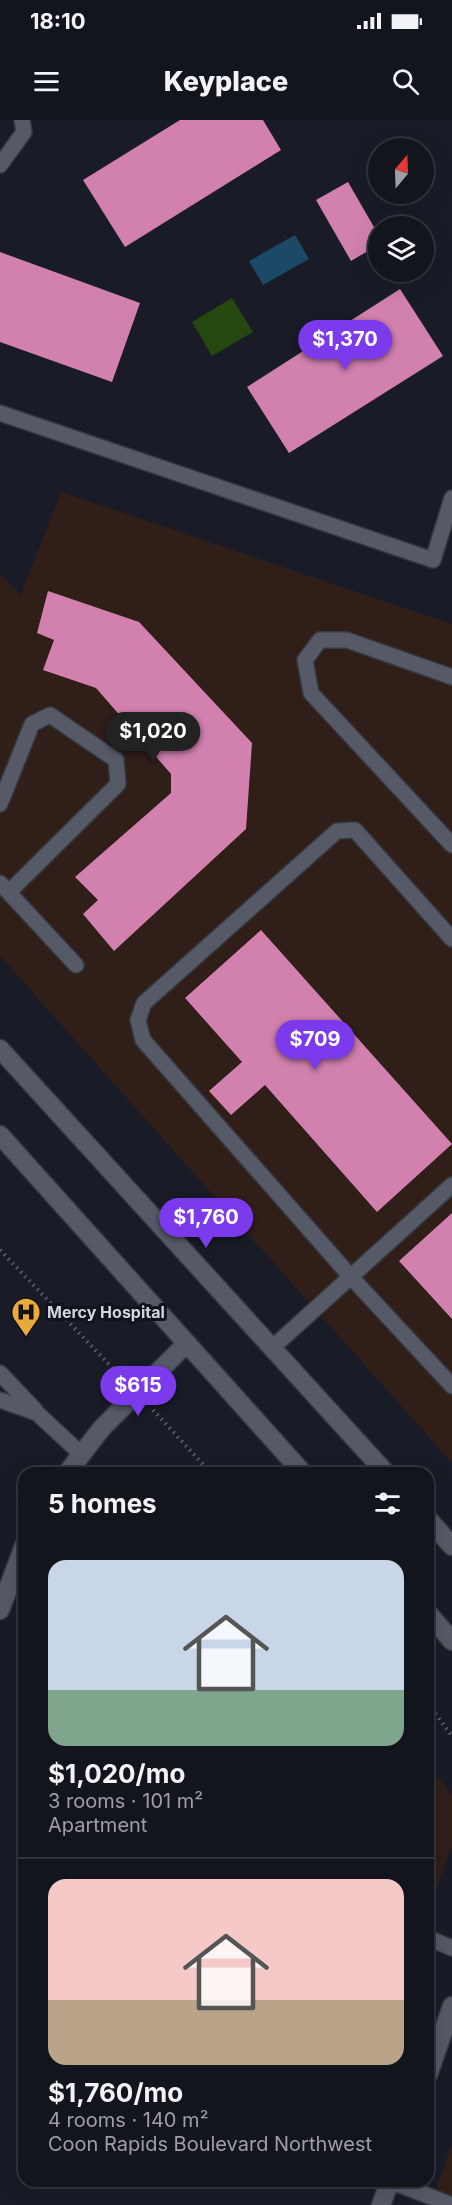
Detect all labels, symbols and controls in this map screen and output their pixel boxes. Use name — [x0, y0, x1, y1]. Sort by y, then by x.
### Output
text: 18:10 — [30, 8, 85, 34]
icon: menu — [30, 65, 63, 98]
text: Keyplace — [164, 65, 288, 98]
icon: search — [389, 65, 422, 98]
north arrow — [368, 138, 434, 204]
map controls — [368, 138, 434, 282]
button: layers — [368, 216, 434, 282]
pin: $1,370 — [296, 320, 394, 371]
text: $1,370 — [312, 327, 378, 351]
pin: $1,020 — [104, 712, 202, 763]
text: $1,020 — [119, 719, 187, 743]
pin: $709 — [279, 1020, 351, 1071]
text: $709 — [290, 1027, 340, 1051]
pin: $1,760 — [157, 1198, 255, 1249]
text: $1,760 — [173, 1205, 239, 1229]
hospital icon: Mercy Hospital — [10, 1296, 42, 1338]
place label: Mercy Hospital — [47, 1302, 165, 1322]
pin: $615 — [102, 1366, 174, 1417]
text: $615 — [114, 1373, 162, 1397]
icon: filters — [371, 1487, 404, 1520]
text: 5 homes — [48, 1488, 157, 1519]
icon: home — [172, 1599, 280, 1707]
text: $1,020/mo — [48, 1758, 185, 1789]
text: 3 rooms · 101 m² — [48, 1789, 203, 1813]
text: Apartment — [48, 1813, 147, 1837]
icon: home — [172, 1918, 280, 2026]
text: $1,760/mo — [48, 2077, 183, 2108]
text: 4 rooms · 140 m² — [48, 2108, 208, 2132]
text: Coon Rapids Boulevard Northwest — [48, 2132, 372, 2156]

